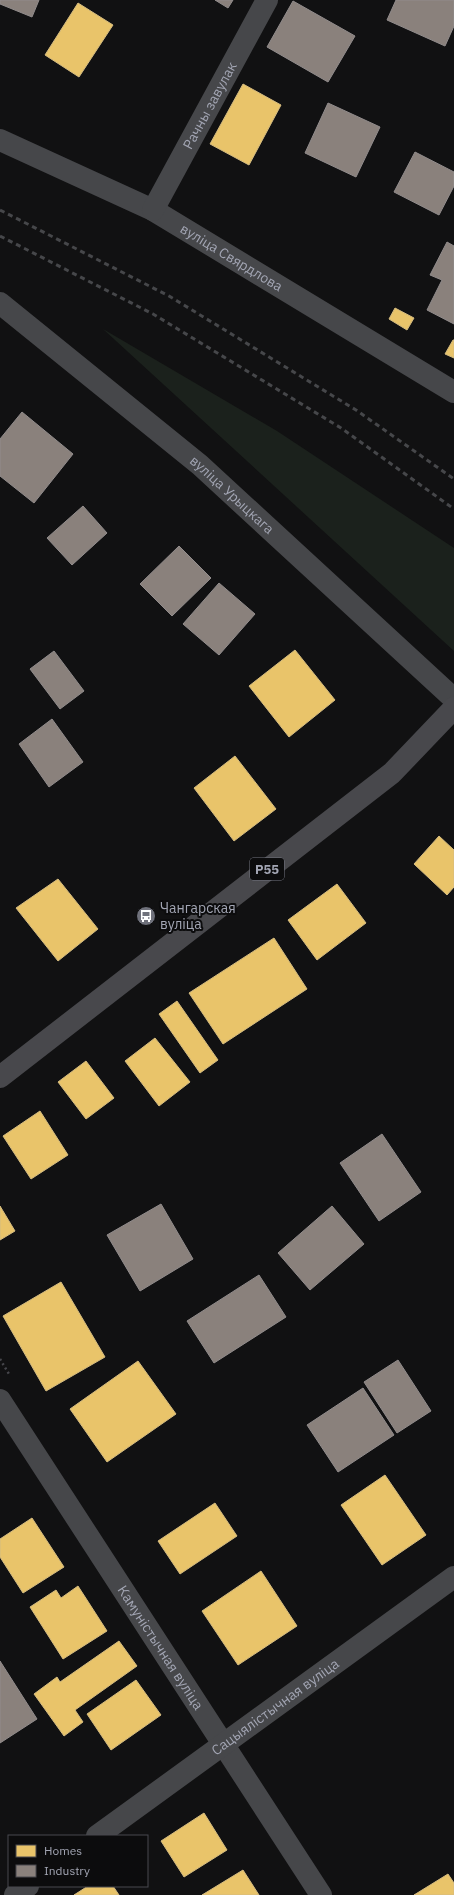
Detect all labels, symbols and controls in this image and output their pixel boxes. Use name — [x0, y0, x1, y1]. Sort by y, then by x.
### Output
street label: Рачны завулак — [179, 58, 241, 152]
street label: вуліца Свярдлова — [177, 220, 286, 296]
street label: вуліца Урыцкага — [186, 451, 278, 538]
road number: Р55 — [250, 858, 284, 880]
place label: Чангарская вуліца — [160, 899, 236, 933]
bus stop icon: Чангарская вуліца — [135, 905, 157, 927]
street label: Камуністычная вуліца — [114, 1582, 208, 1714]
street label: Сацыялістычная вуліца — [208, 1654, 343, 1759]
legend — [8, 1835, 148, 1887]
text: Homes — [44, 1843, 82, 1858]
text: Industry — [44, 1863, 90, 1878]

